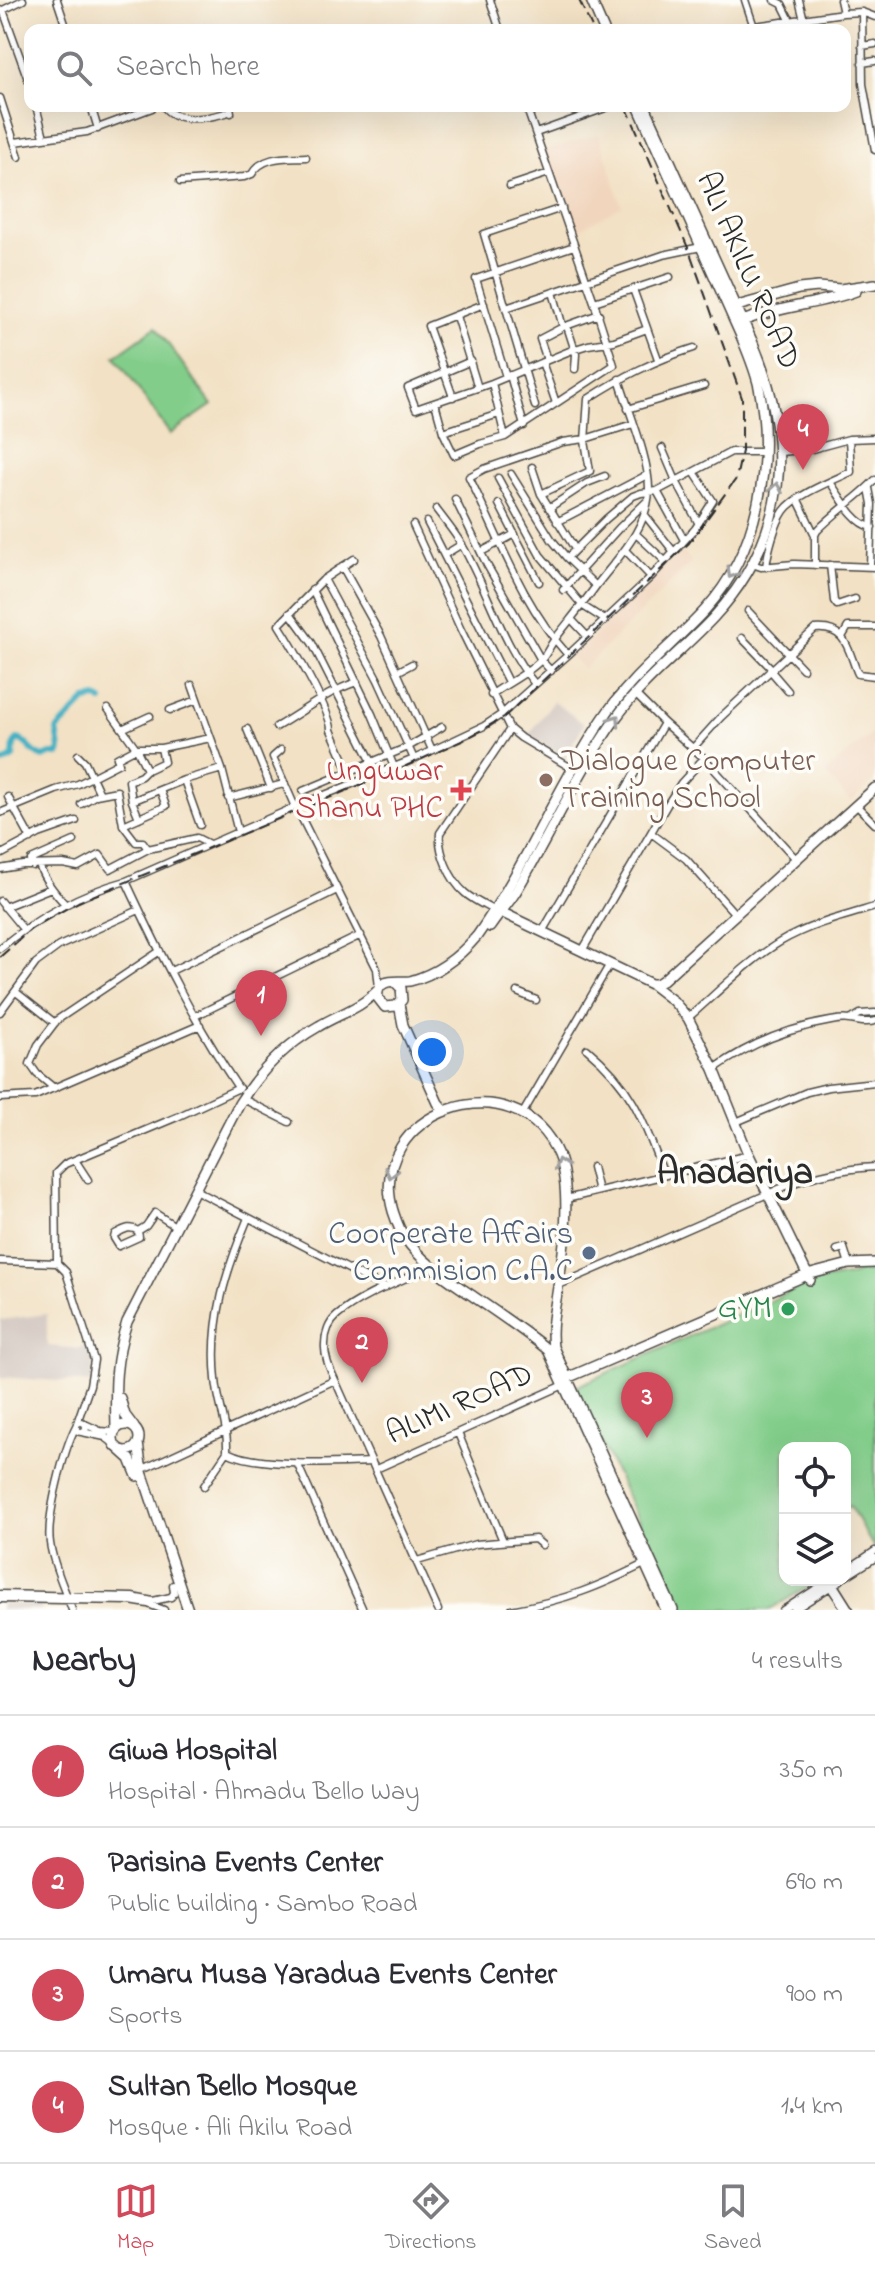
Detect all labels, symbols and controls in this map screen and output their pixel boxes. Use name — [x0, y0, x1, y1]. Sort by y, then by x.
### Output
search box — [24, 24, 851, 112]
icon: search — [52, 46, 96, 90]
text: Search here — [116, 46, 260, 90]
street label: ALI AKILU ROAD — [682, 165, 812, 377]
pin: 4 — [777, 404, 829, 470]
one-way arrow — [767, 482, 784, 495]
one-way arrow — [726, 564, 742, 579]
one-way arrow — [605, 714, 620, 728]
place label: Dialogue Computer Training School — [561, 739, 815, 823]
place label: Unguwar Shanu PHC — [295, 749, 443, 833]
marker: Dialogue Computer Training School — [537, 771, 555, 789]
marker: Unguwar Shanu PHC — [450, 779, 472, 801]
pin: 1 — [235, 970, 287, 1036]
your location — [412, 1032, 452, 1072]
district label: Anadariya — [657, 1148, 813, 1201]
one-way arrow — [553, 1158, 569, 1172]
one-way arrow — [384, 1165, 401, 1179]
place label: Coorperate Affairs Commision C.A.C — [328, 1212, 573, 1296]
marker: Coorperate Affairs Commision C.A.C — [580, 1244, 598, 1262]
place label: GYM — [718, 1286, 772, 1333]
marker: GYM — [779, 1300, 797, 1318]
pin: 2 — [336, 1317, 388, 1383]
street label: ALIMI ROAD — [379, 1352, 541, 1458]
pin: 3 — [621, 1372, 673, 1438]
map controls — [779, 1442, 851, 1586]
button: locate — [779, 1442, 851, 1514]
button: layers — [779, 1514, 851, 1586]
text: Nearby — [32, 1637, 136, 1687]
text: 4 results — [752, 1643, 843, 1681]
text: Giwa Hospital — [108, 1730, 277, 1774]
text: 1 — [54, 1752, 62, 1790]
text: 350 m — [779, 1752, 843, 1790]
text: Hospital · Ahmadu Bello Way — [108, 1774, 419, 1812]
text: Parisina Events Center — [108, 1842, 383, 1886]
text: 2 — [52, 1864, 64, 1902]
text: 690 m — [786, 1864, 843, 1902]
text: Public building · Sambo Road — [108, 1886, 417, 1924]
text: Umaru Musa Yaradua Events Center — [108, 1954, 557, 1998]
text: 3 — [53, 1976, 63, 2014]
text: 900 m — [786, 1976, 843, 2014]
text: Sports — [108, 1998, 182, 2036]
text: Sultan Bello Mosque — [108, 2066, 357, 2110]
text: 4 — [53, 2088, 63, 2126]
text: 1.4 km — [781, 2088, 843, 2126]
text: Mosque · Ali Akilu Road — [108, 2110, 352, 2148]
tab: Map — [114, 2179, 158, 2259]
tab: Directions — [385, 2179, 477, 2259]
tab: Saved — [704, 2179, 761, 2259]

